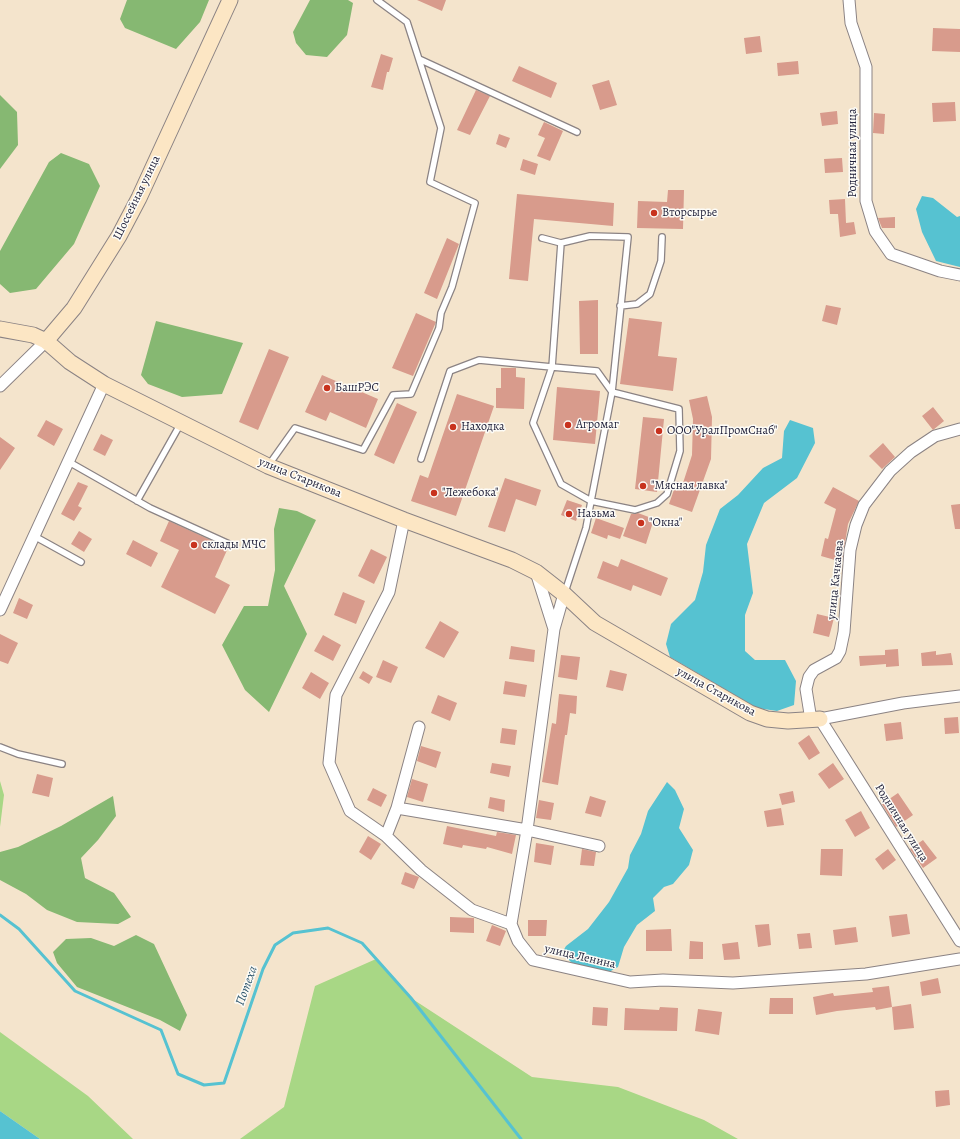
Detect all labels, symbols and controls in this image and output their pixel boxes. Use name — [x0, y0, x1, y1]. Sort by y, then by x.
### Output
street label: Родничная улица — [846, 108, 860, 198]
street label: Шоссейная улица — [110, 153, 164, 243]
place label: Вторсырье — [662, 206, 717, 220]
marker: Вторсырье — [649, 208, 659, 218]
place label: БашРЭС — [335, 381, 379, 395]
marker: БашРЭС — [322, 383, 332, 393]
place label: Агромаг — [576, 418, 619, 432]
place label: Находка — [461, 420, 504, 434]
marker: Агромаг — [563, 420, 573, 430]
marker: Находка — [448, 422, 458, 432]
place label: ООО"УралПромСнаб" — [667, 424, 777, 438]
marker: ООО"УралПромСнаб" — [654, 426, 664, 436]
street label: улица Старикова — [256, 455, 344, 501]
place label: "Мясная лавка" — [651, 479, 728, 493]
marker: "Мясная лавка" — [638, 481, 648, 491]
place label: "Лежебока" — [442, 486, 499, 500]
marker: "Лежебока" — [429, 488, 439, 498]
place label: Назьма — [577, 507, 615, 521]
marker: Назьма — [564, 509, 574, 519]
place label: "Окна" — [649, 516, 682, 530]
marker: "Окна" — [636, 518, 646, 528]
place label: склады МЧС — [202, 538, 266, 552]
street label: улица Качкаева — [825, 539, 847, 621]
marker: склады МЧС — [189, 540, 199, 550]
street label: улица Старикова — [674, 664, 758, 720]
street label: Родничная улица — [871, 781, 931, 865]
street label: улица Ленина — [543, 942, 617, 972]
water label: Потеха — [233, 964, 261, 1008]

